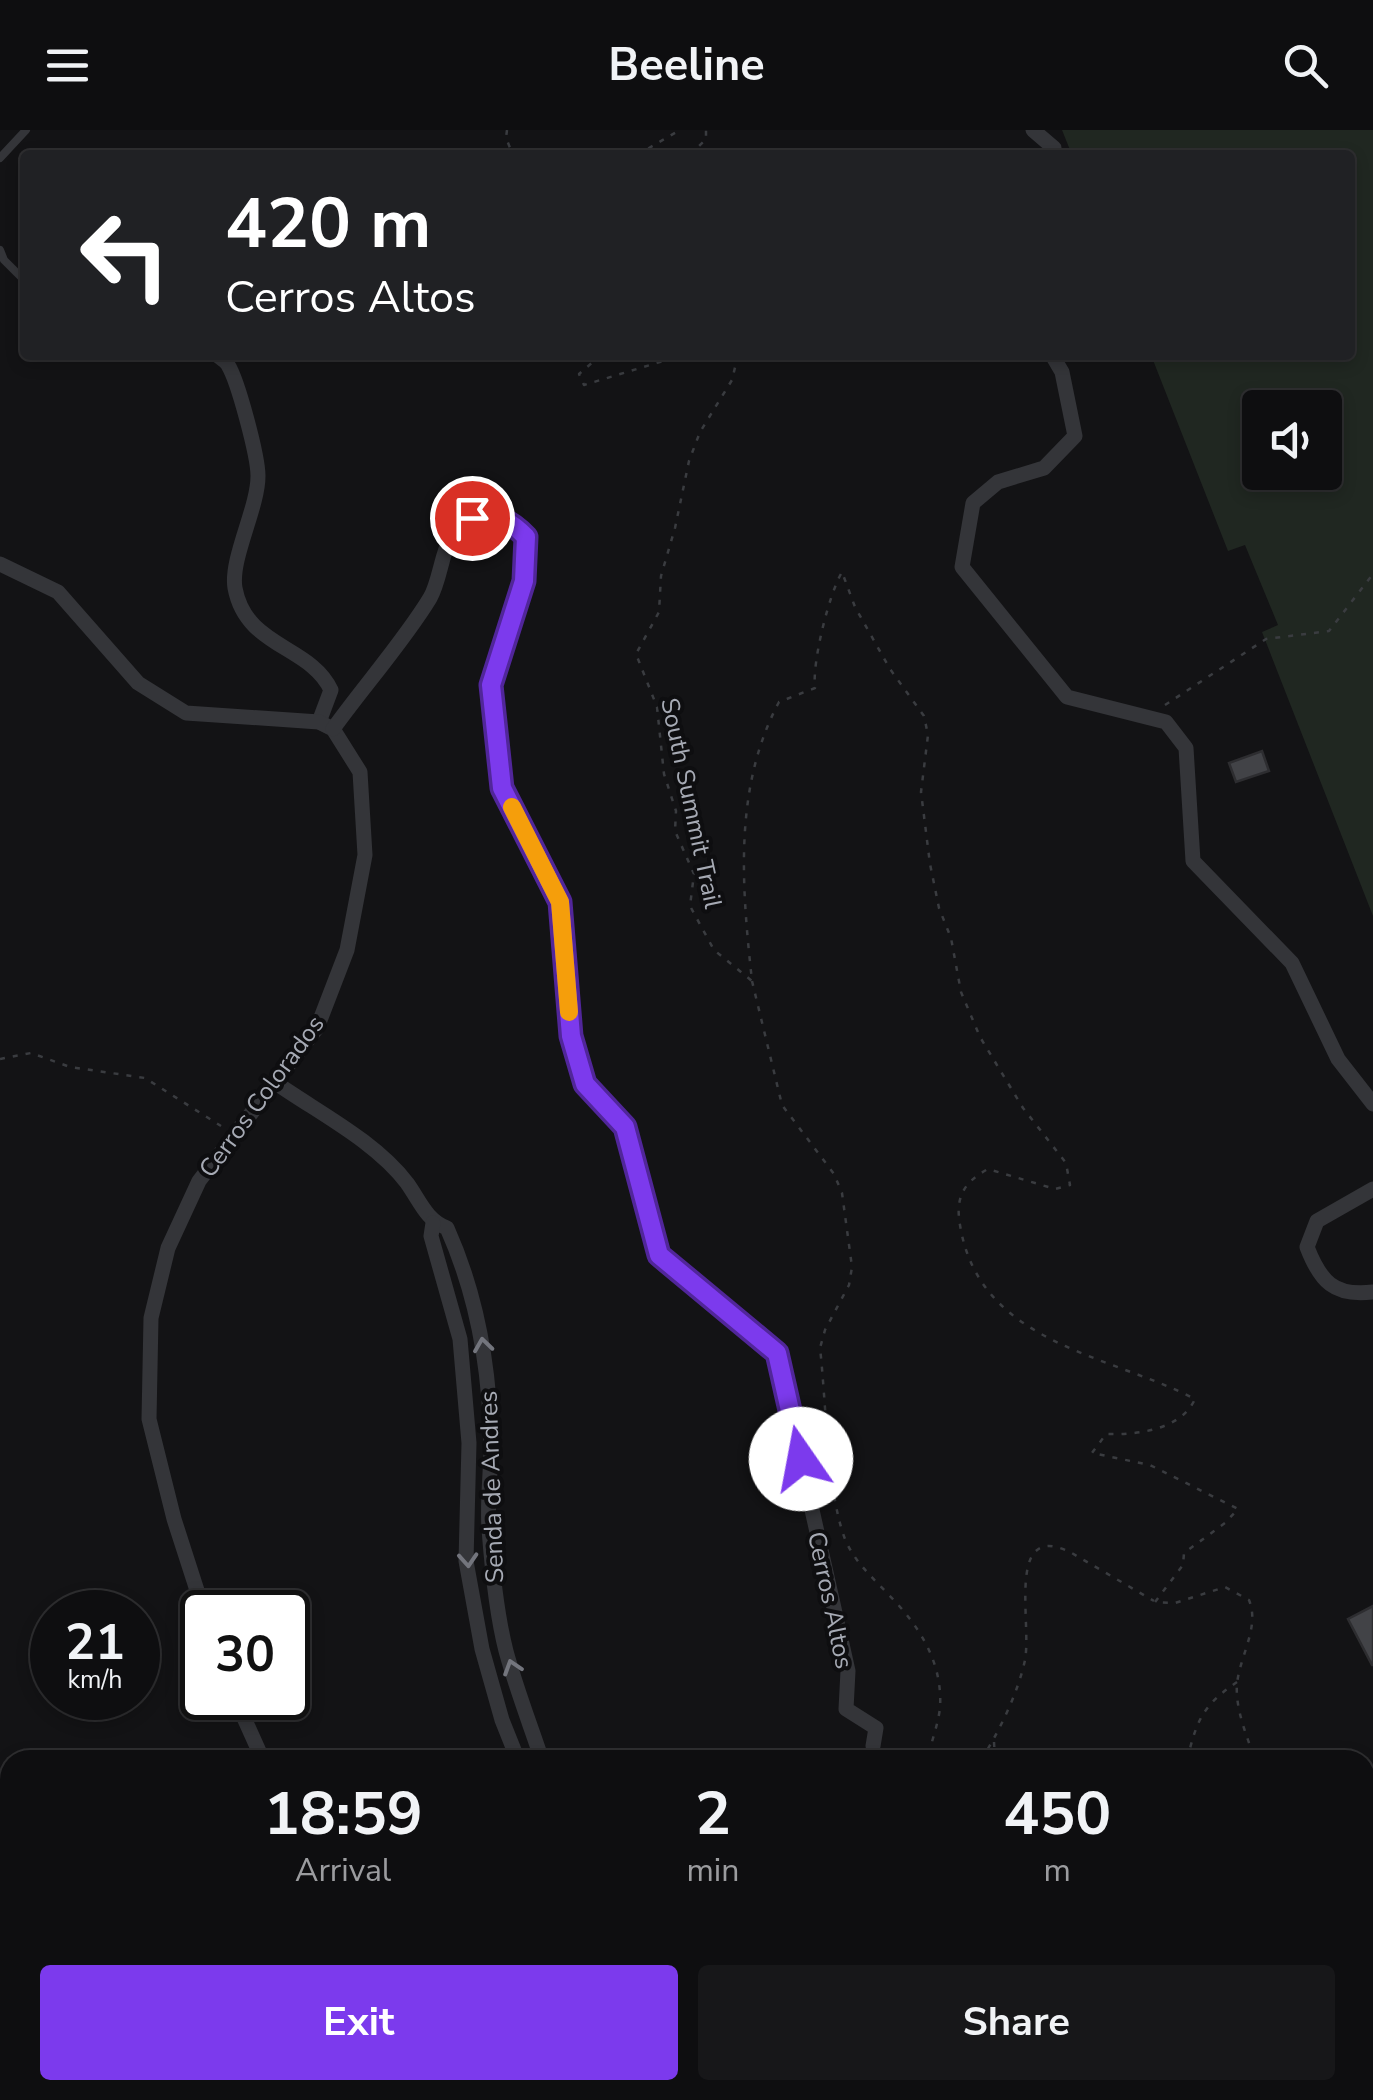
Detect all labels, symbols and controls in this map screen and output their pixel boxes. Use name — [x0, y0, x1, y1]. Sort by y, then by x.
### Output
text: Beeline — [608, 35, 765, 96]
icon: menu — [40, 38, 95, 93]
icon: search — [1278, 38, 1333, 93]
text: 420 m — [225, 176, 431, 272]
icon: left — [60, 190, 190, 320]
text: Cerros Altos — [225, 267, 476, 328]
map controls — [1242, 390, 1342, 490]
button: sound — [1242, 390, 1342, 490]
pin — [430, 476, 515, 561]
icon: arrive — [445, 491, 500, 546]
street label: South Summit Trail — [652, 695, 730, 912]
street label: Cerros Colorados — [191, 1009, 332, 1185]
one-way arrow — [473, 1337, 494, 1353]
street label: Senda de Andres — [472, 1390, 512, 1584]
position arrow — [749, 1407, 853, 1511]
street label: Cerros Altos — [799, 1529, 861, 1672]
one-way arrow — [457, 1553, 478, 1569]
speed limit sign: 30 — [180, 1590, 310, 1720]
text: 21 — [65, 1608, 125, 1677]
one-way arrow — [503, 1660, 523, 1677]
text: km/h — [67, 1663, 123, 1697]
text: 18:59 — [264, 1773, 423, 1855]
text: 2 — [695, 1773, 731, 1855]
text: 450 — [1003, 1773, 1111, 1855]
text: Arrival — [295, 1849, 391, 1892]
text: min — [686, 1849, 739, 1892]
text: m — [1043, 1849, 1071, 1892]
button: Exit — [40, 1965, 678, 2080]
button: Share — [698, 1965, 1335, 2080]

